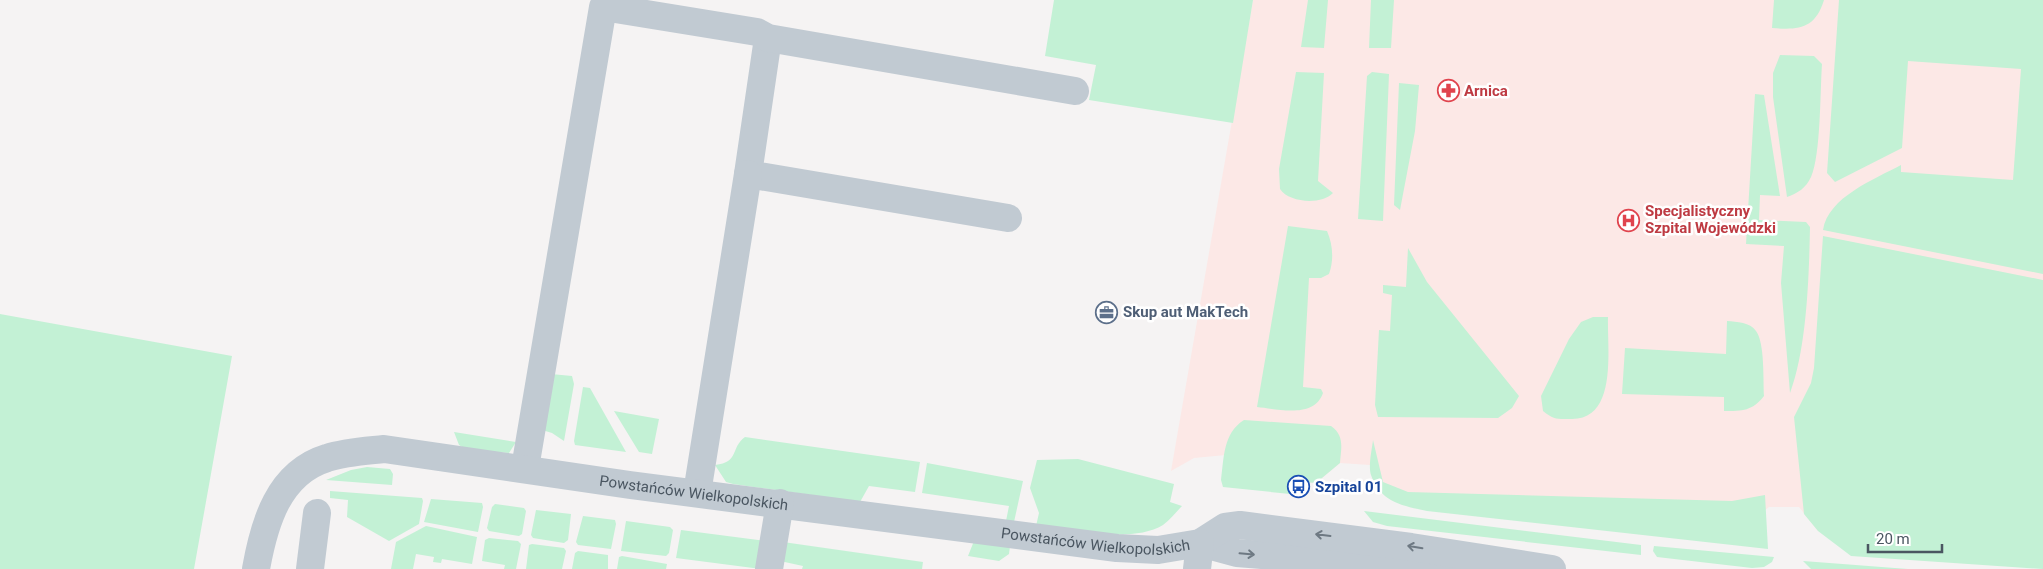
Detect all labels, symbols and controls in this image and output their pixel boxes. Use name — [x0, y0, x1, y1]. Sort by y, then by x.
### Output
pharmacy icon: Arnica — [1436, 79, 1460, 103]
place label: Arnica — [1464, 82, 1508, 100]
place label: Specjalistyczny Szpital Wojewódzki — [1645, 202, 1776, 237]
hospital icon: Specjalistyczny Szpital Wojewódzki — [1617, 208, 1641, 232]
office icon: Skup aut MakTech — [1095, 300, 1119, 324]
place label: Skup aut MakTech — [1123, 303, 1248, 321]
street label: Powstańców Wielkopolskich — [598, 472, 789, 514]
bus stop icon: Szpital 01 — [1287, 475, 1311, 499]
place label: Szpital 01 — [1315, 478, 1382, 496]
scale bar — [1868, 522, 1942, 554]
street label: Powstańców Wielkopolskich — [1000, 524, 1191, 559]
one-way arrow — [1315, 530, 1331, 540]
text: 20 m — [1876, 530, 1910, 548]
one-way arrow — [1407, 542, 1423, 552]
one-way arrow — [1239, 549, 1255, 559]

